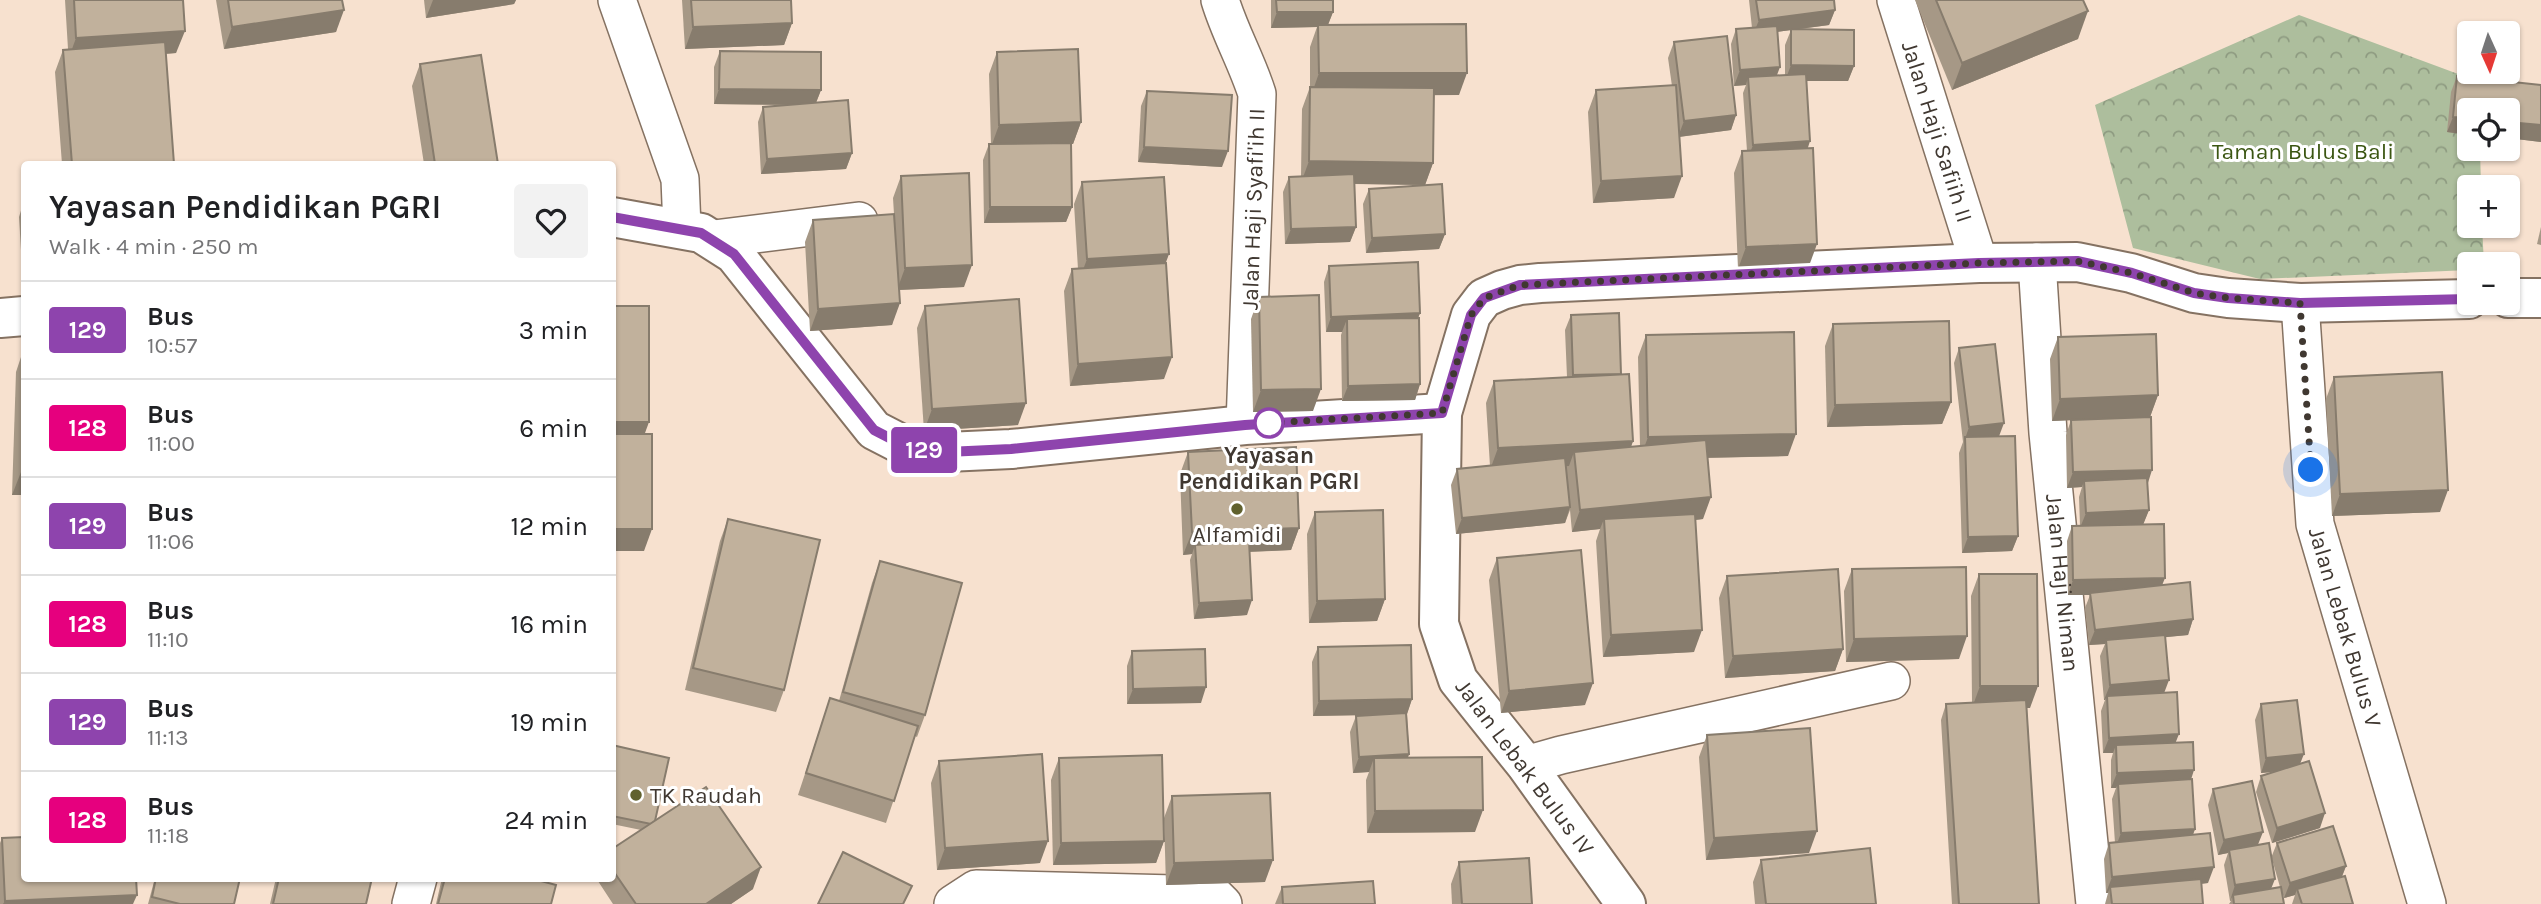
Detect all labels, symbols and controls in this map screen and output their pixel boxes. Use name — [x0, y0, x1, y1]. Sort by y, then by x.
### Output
north arrow — [2457, 21, 2520, 84]
map controls — [2457, 21, 2520, 315]
street label: Jalan Haji Safiih II — [1896, 38, 1978, 226]
button: locate — [2457, 98, 2520, 161]
street label: Jalan Haji Syafi'ih II — [1236, 108, 1271, 311]
park label: Taman Bulus Bali — [2212, 138, 2394, 165]
button: + — [2457, 175, 2520, 238]
button: heart — [514, 184, 588, 258]
text: Yayasan Pendidikan PGRI — [49, 188, 441, 226]
text: Walk · 4 min · 250 m — [49, 233, 258, 260]
button: − — [2457, 252, 2520, 315]
text: Bus — [147, 301, 194, 332]
text: 3 min — [519, 315, 588, 346]
text: 129 — [69, 316, 106, 344]
text: 10:57 — [147, 332, 197, 359]
text: Bus — [147, 399, 194, 430]
marker: Yayasan Pendidikan PGRI — [1254, 408, 1284, 438]
text: 6 min — [519, 413, 588, 444]
text: 128 — [68, 414, 107, 442]
line badge: 129 — [884, 427, 964, 473]
text: 11:00 — [147, 430, 195, 457]
text: 129 — [905, 436, 943, 464]
place label: Yayasan Pendidikan PGRI — [1178, 442, 1360, 495]
your location — [2293, 452, 2328, 487]
street label: Jalan Haji Niman — [2040, 493, 2085, 673]
text: Bus — [147, 497, 194, 528]
marker: Alfamidi — [1229, 501, 1245, 517]
text: 12 min — [510, 511, 588, 542]
text: 129 — [69, 512, 106, 540]
place label: Alfamidi — [1192, 521, 1282, 548]
street label: Jalan Lebak Bulus V — [2303, 524, 2387, 730]
text: 11:06 — [147, 528, 194, 555]
text: Bus — [147, 595, 194, 626]
text: 16 min — [511, 609, 588, 640]
text: 128 — [68, 610, 107, 638]
text: 11:10 — [147, 626, 189, 653]
street label: Jalan Lebak Bulus IV — [1450, 674, 1600, 861]
text: Bus — [147, 693, 194, 724]
text: 19 min — [510, 707, 588, 738]
text: 129 — [69, 708, 106, 736]
text: 11:13 — [147, 724, 189, 751]
place label: TK Raudah — [650, 782, 762, 809]
marker: TK Raudah — [628, 787, 644, 803]
text: Bus — [147, 791, 194, 822]
text: 24 min — [504, 805, 588, 836]
text: 128 — [68, 806, 107, 834]
text: 11:18 — [147, 822, 189, 849]

